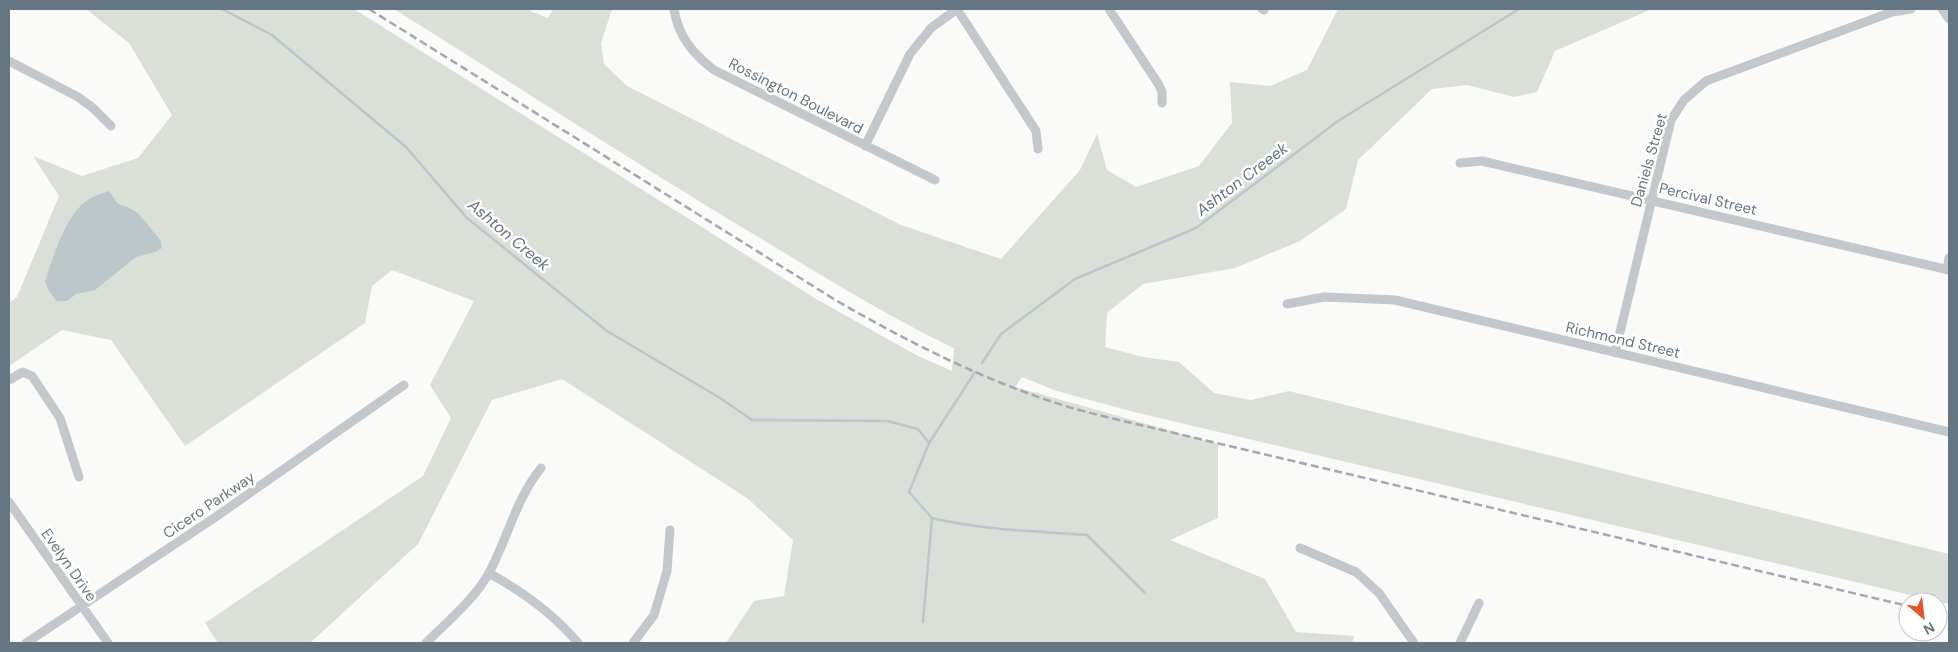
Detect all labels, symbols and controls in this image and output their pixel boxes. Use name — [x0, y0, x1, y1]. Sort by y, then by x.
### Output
street label: Rossington Boulevard — [725, 53, 867, 139]
street label: Daniels Street — [1626, 111, 1672, 209]
water label: Ashton Creeek — [1191, 137, 1293, 221]
street label: Percival Street — [1657, 178, 1759, 220]
water label: Ashton Creek — [463, 194, 555, 276]
street label: Richmond Street — [1564, 317, 1682, 363]
street label: Cicero Parkway — [159, 467, 259, 543]
street label: Evelyn Drive — [37, 525, 101, 605]
north arrow — [1898, 592, 1948, 642]
text: N — [1920, 618, 1938, 639]

